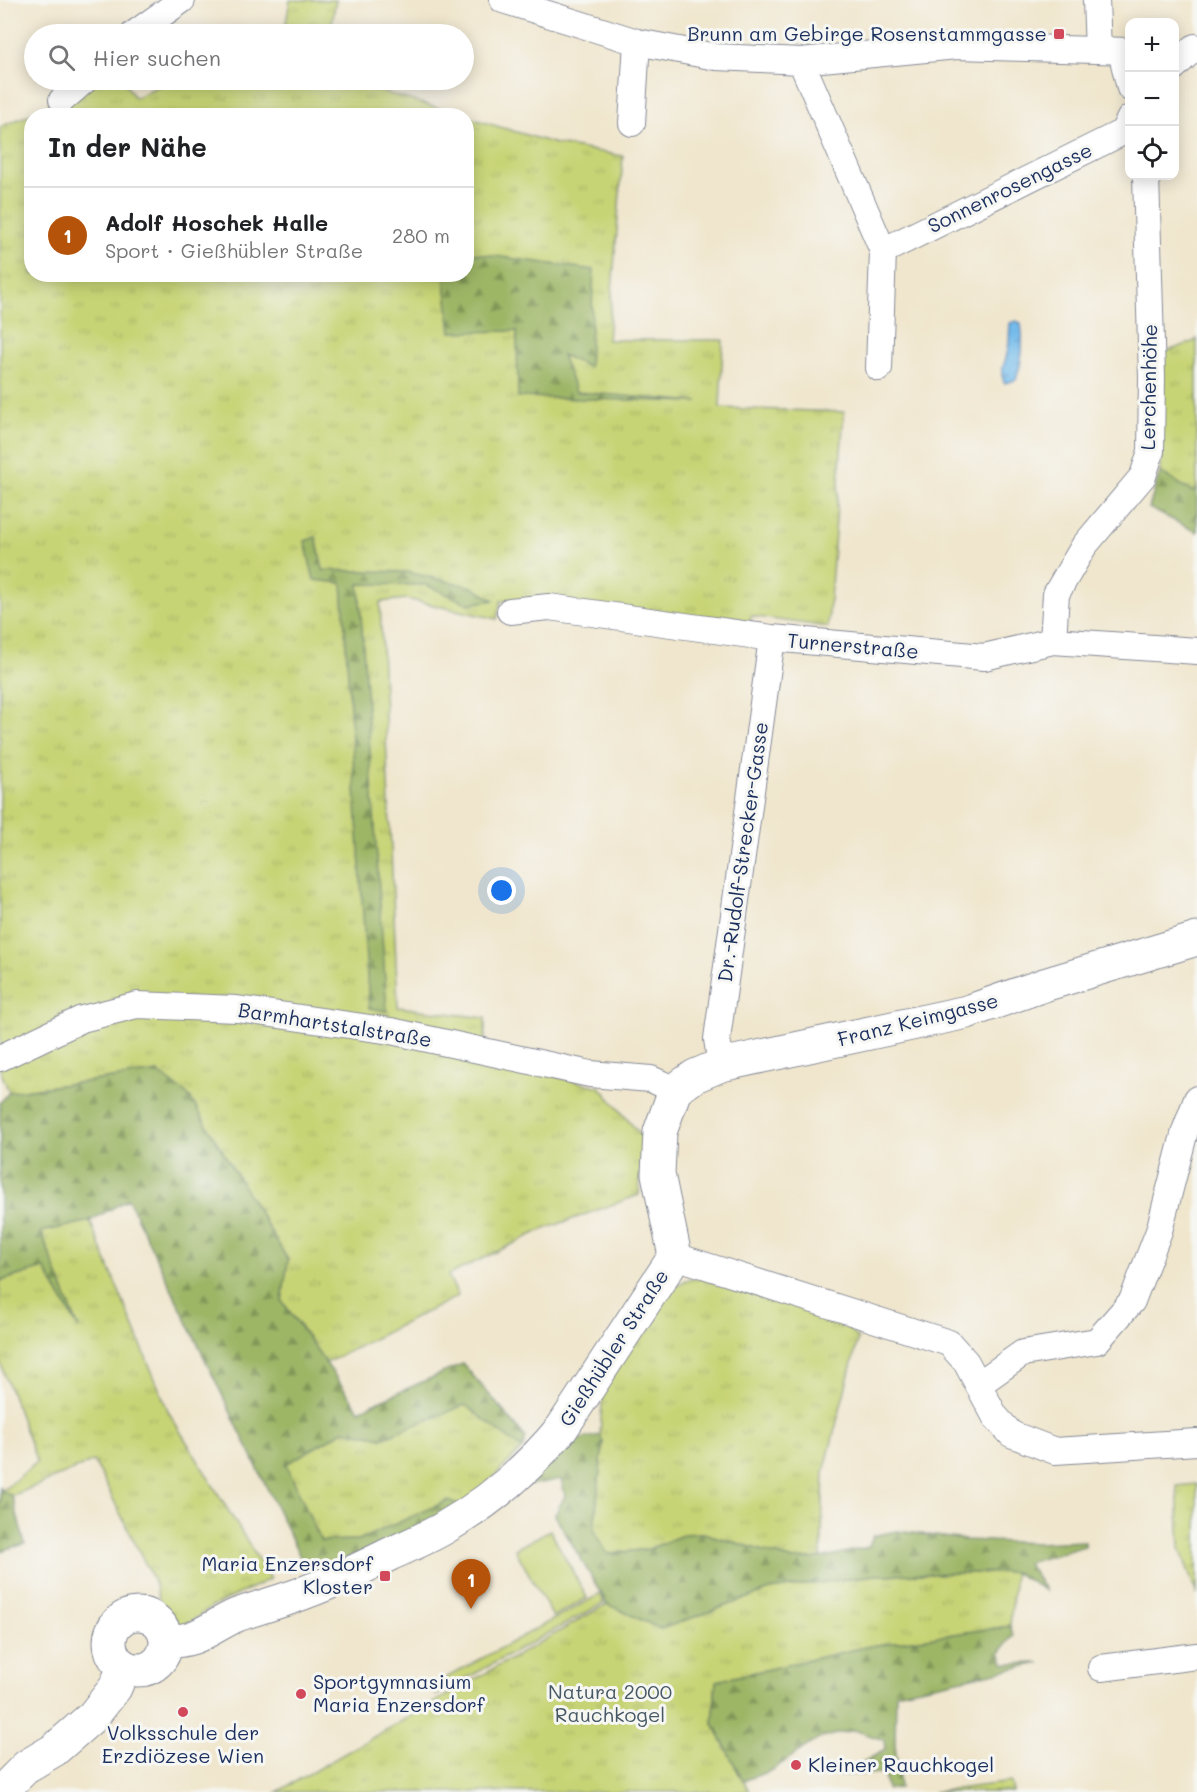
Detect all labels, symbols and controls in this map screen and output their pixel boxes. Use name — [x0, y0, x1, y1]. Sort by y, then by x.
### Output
map controls — [1125, 18, 1179, 180]
button: + — [1125, 18, 1179, 72]
place label: Brunn am Gebirge Rosenstammgasse — [687, 20, 1047, 46]
search box — [24, 24, 474, 90]
marker: Brunn am Gebirge Rosenstammgasse — [1052, 27, 1066, 41]
icon: search — [45, 41, 78, 74]
text: Hier suchen — [93, 43, 221, 72]
button: − — [1125, 72, 1179, 126]
button: locate — [1125, 126, 1179, 180]
text: In der Nähe — [48, 130, 207, 164]
street label: Sonnenrosengasse — [923, 136, 1096, 238]
text: Adolf Hoschek Halle — [105, 208, 328, 237]
text: 1 — [63, 222, 72, 248]
text: 280 m — [392, 222, 450, 248]
text: Sport · Gießhübler Straße — [105, 237, 363, 263]
street label: Lerchenhöhe — [1134, 324, 1162, 450]
street label: Turnerstraße — [786, 626, 920, 664]
street label: Dr.-Rudolf-Strecker-Gasse — [711, 720, 773, 984]
your location — [487, 876, 516, 905]
street label: Franz Keimgasse — [835, 986, 1001, 1052]
street label: Barmhartstalstraße — [237, 996, 434, 1052]
street label: Gießhübler Straße — [553, 1264, 674, 1431]
place label: Maria Enzersdorf Kloster — [201, 1550, 374, 1599]
pin: 1 — [452, 1560, 490, 1609]
marker: Maria Enzersdorf Kloster — [378, 1569, 392, 1583]
place label: Sportgymnasium Maria Enzersdorf — [313, 1668, 486, 1717]
park label: Natura 2000 Rauchkogel — [548, 1678, 672, 1727]
marker: Sportgymnasium Maria Enzersdorf — [294, 1687, 308, 1701]
marker: Volksschule der Erzdiözese Wien — [176, 1705, 190, 1719]
place label: Volksschule der Erzdiözese Wien — [102, 1719, 264, 1768]
place label: Kleiner Rauchkogel — [808, 1751, 994, 1777]
marker: Kleiner Rauchkogel — [789, 1758, 803, 1772]

